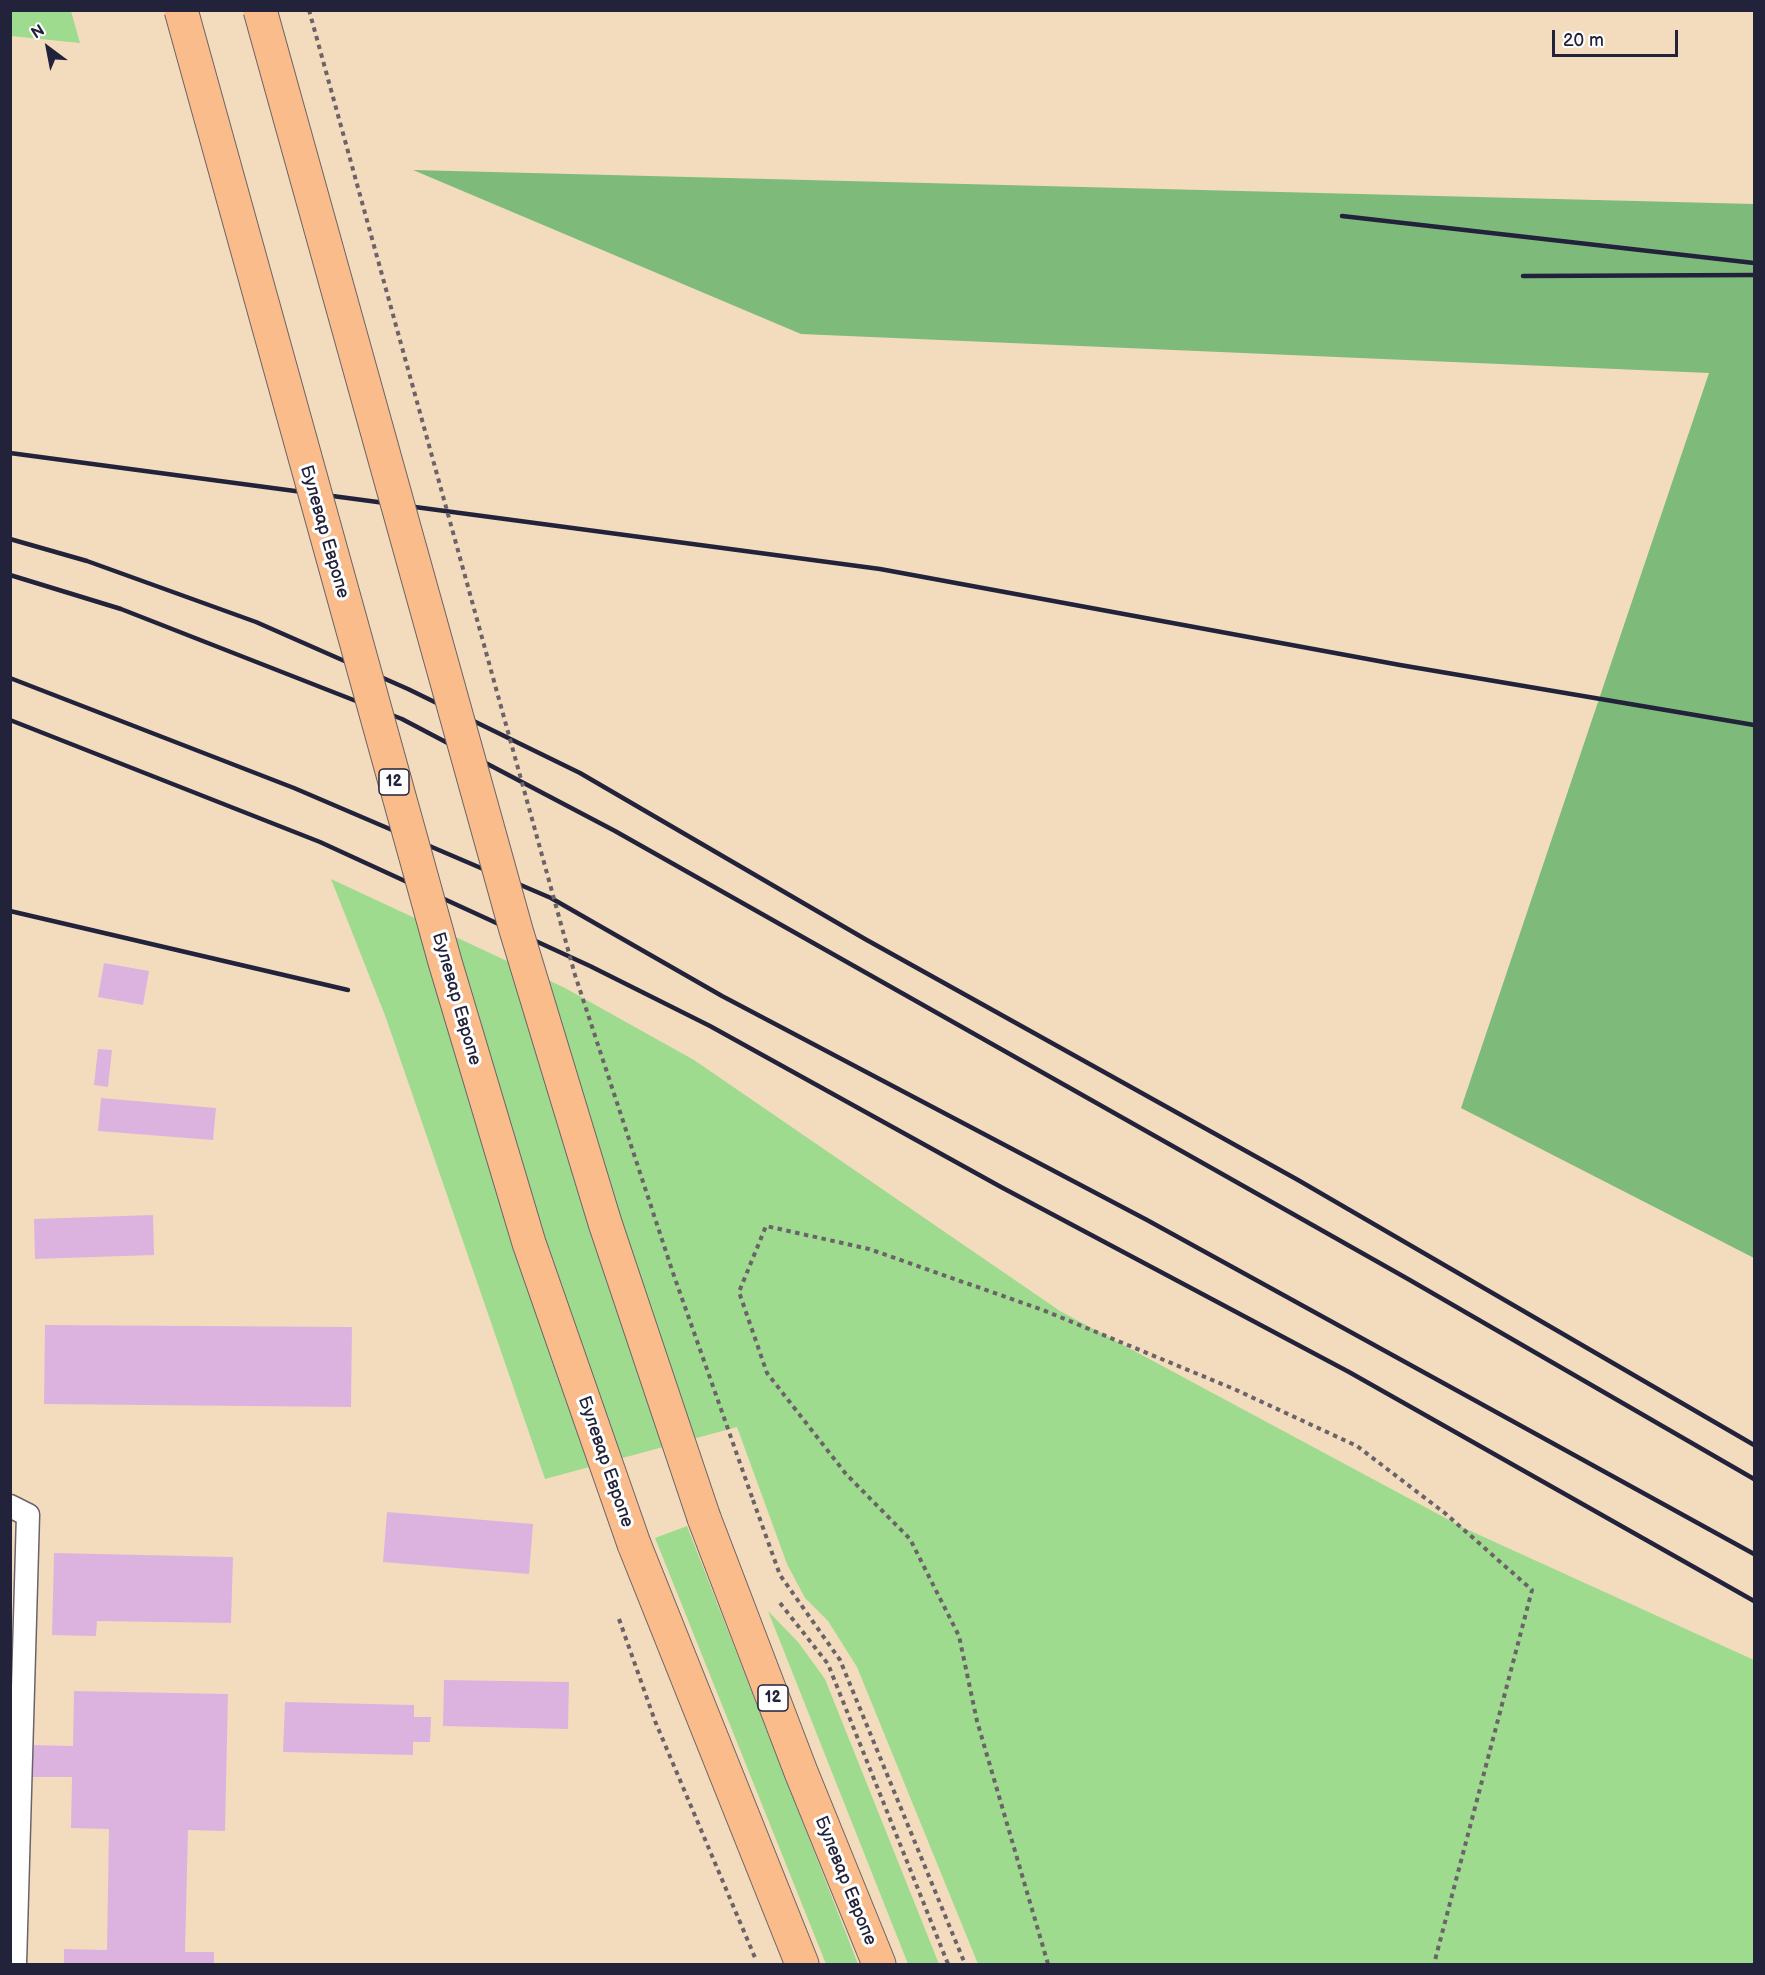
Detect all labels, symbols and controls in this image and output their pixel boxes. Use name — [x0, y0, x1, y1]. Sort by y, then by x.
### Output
north arrow — [18, 18, 78, 78]
scale bar — [1555, 18, 1681, 56]
text: N — [28, 21, 48, 44]
text: 20 m — [1563, 30, 1604, 51]
street label: Булевар Европе — [295, 463, 353, 601]
road number: 12 — [379, 769, 409, 795]
street label: Булевар Европе — [427, 930, 485, 1068]
street label: Булевар Европе — [572, 1394, 638, 1530]
road number: 12 — [758, 1685, 788, 1711]
street label: Булевар Европе — [809, 1813, 881, 1949]

